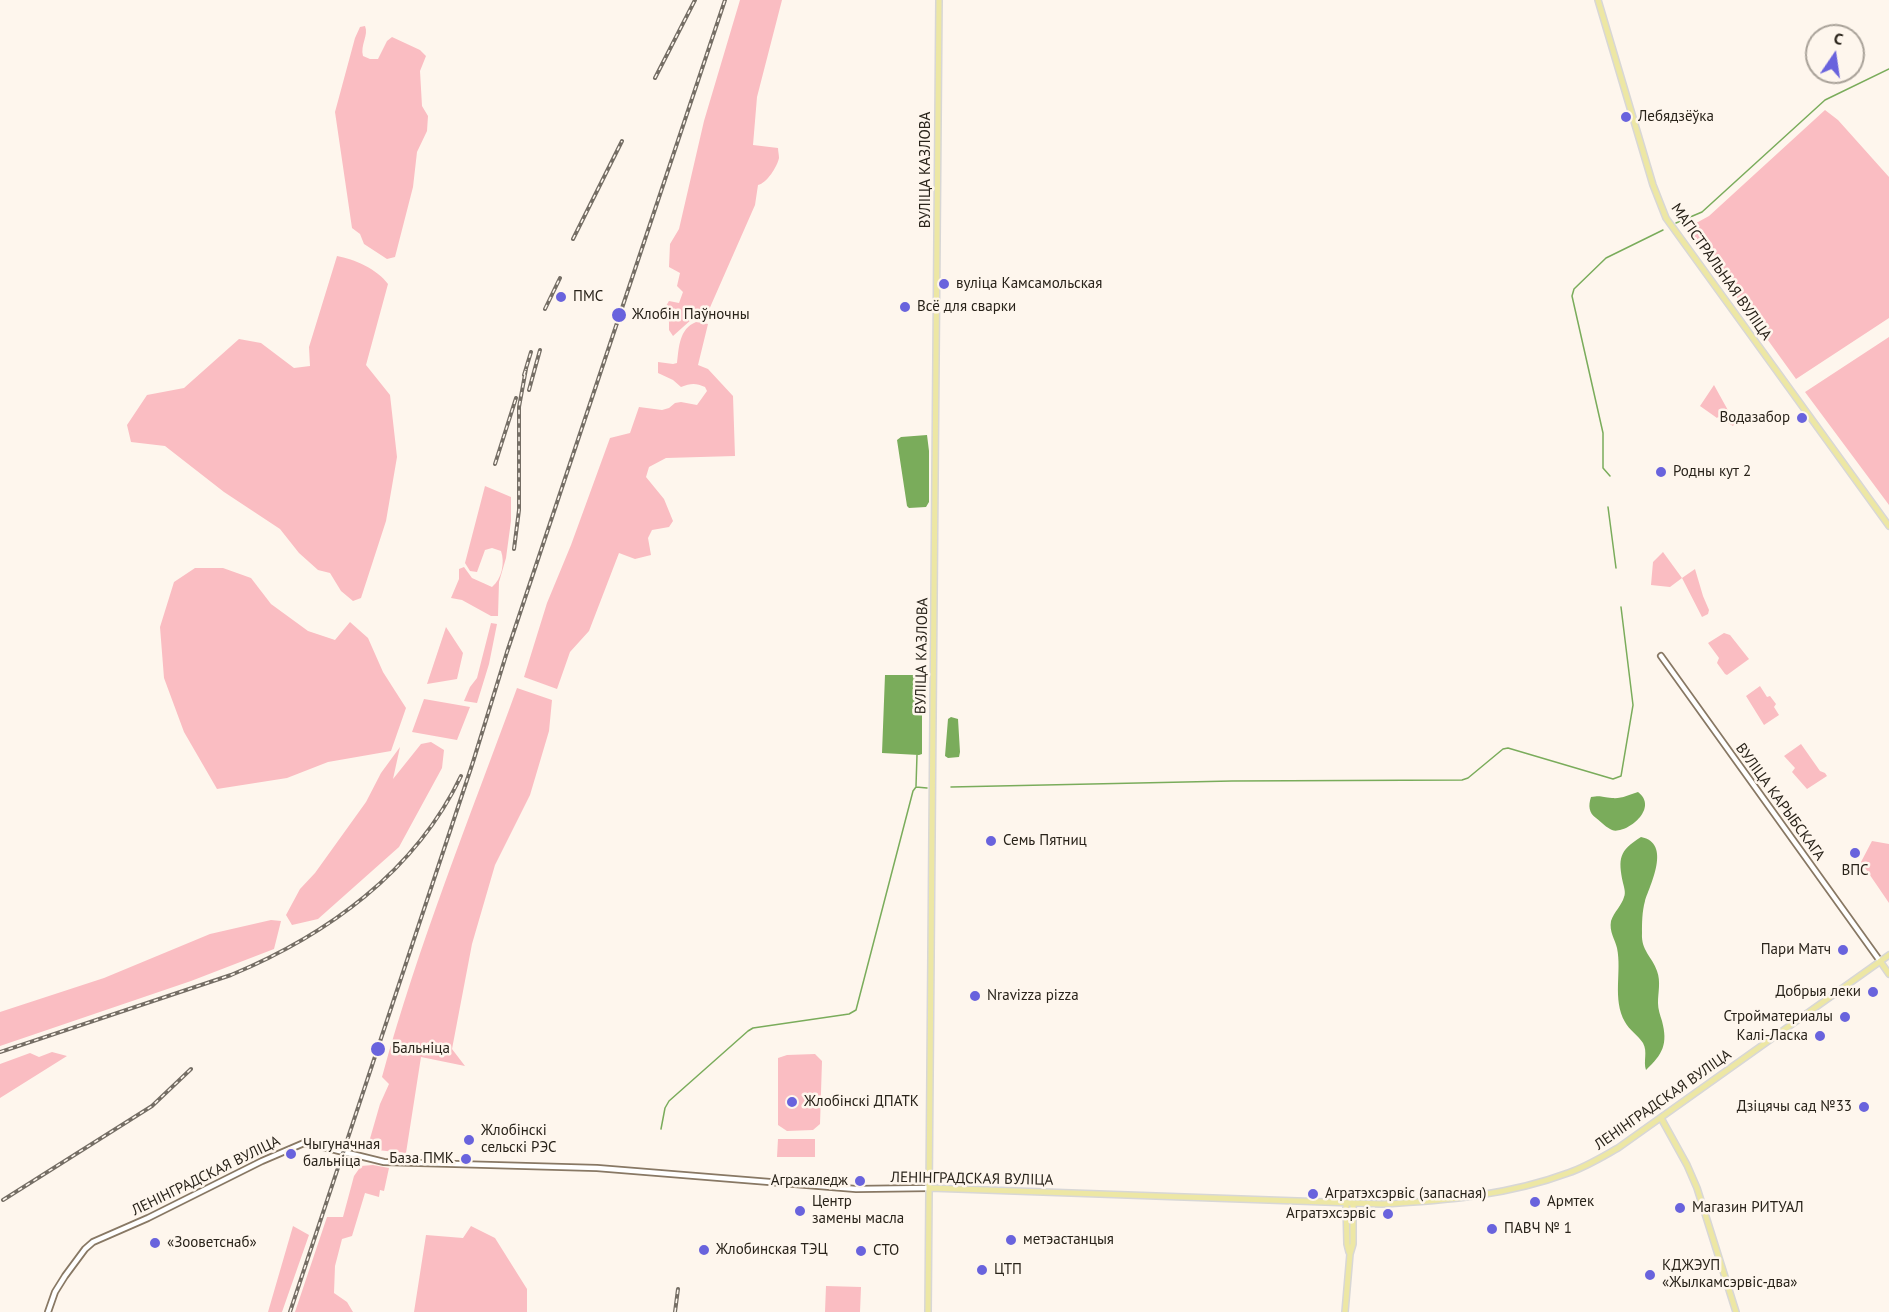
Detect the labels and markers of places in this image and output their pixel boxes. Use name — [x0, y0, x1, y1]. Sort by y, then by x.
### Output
place label: Лебядзёўка — [1638, 108, 1714, 126]
marker: Лебядзёўка — [1619, 110, 1633, 124]
place label: вуліца Камсамольская — [956, 275, 1102, 293]
marker: вуліца Камсамольская — [937, 277, 951, 291]
place label: ПМС — [573, 288, 603, 306]
marker: ПМС — [554, 290, 568, 304]
place label: Всё для сварки — [917, 298, 1016, 316]
marker: Всё для сварки — [898, 300, 912, 314]
marker: Жлобін Паўночны — [610, 306, 628, 324]
place label: Жлобін Паўночны — [632, 306, 750, 324]
place label: Водазабор — [1719, 409, 1790, 427]
marker: Водазабор — [1795, 411, 1809, 425]
place label: Родны кут 2 — [1673, 463, 1751, 481]
marker: Родны кут 2 — [1654, 465, 1668, 479]
place label: Семь Пятниц — [1003, 832, 1087, 850]
marker: Семь Пятниц — [984, 834, 998, 848]
marker: ВПС — [1848, 846, 1862, 860]
place label: ВПС — [1841, 862, 1869, 880]
place label: Пари Матч — [1761, 941, 1831, 959]
marker: Пари Матч — [1836, 943, 1850, 957]
place label: Добрыя леки — [1776, 983, 1861, 1001]
marker: Добрыя леки — [1866, 985, 1880, 999]
place label: Nravizza pizza — [987, 987, 1079, 1005]
marker: Nravizza pizza — [968, 989, 982, 1003]
place label: Стройматериалы — [1723, 1008, 1833, 1026]
marker: Стройматериалы — [1838, 1010, 1852, 1024]
place label: Калі-Ласка — [1736, 1027, 1808, 1045]
marker: Калі-Ласка — [1813, 1029, 1827, 1043]
marker: Бальніца — [369, 1040, 387, 1058]
place label: Бальніца — [392, 1040, 450, 1058]
place label: Жлобінскі ДПАТК — [804, 1093, 919, 1111]
marker: Жлобінскі ДПАТК — [785, 1095, 799, 1109]
place label: Дзіцячы сад №33 — [1737, 1098, 1852, 1116]
marker: Дзіцячы сад №33 — [1857, 1100, 1871, 1114]
place label: Жлобінскі сельскі РЭС — [481, 1122, 557, 1157]
marker: Жлобінскі сельскі РЭС — [462, 1133, 476, 1147]
place label: Чыгуначная бальніца — [303, 1136, 380, 1171]
marker: Чыгуначная бальніца — [284, 1147, 298, 1161]
place label: База ПМК — [389, 1150, 454, 1168]
marker: База ПМК — [459, 1152, 473, 1166]
place label: Агракаледж — [771, 1172, 848, 1190]
marker: Агракаледж — [853, 1174, 867, 1188]
place label: Агратэхсэрвіс (запасная) — [1325, 1185, 1486, 1203]
marker: Агратэхсэрвіс (запасная) — [1306, 1187, 1320, 1201]
place label: Центр замены масла — [812, 1193, 904, 1228]
place label: Армтек — [1547, 1193, 1594, 1211]
marker: Армтек — [1528, 1195, 1542, 1209]
place label: Магазин РИТУАЛ — [1692, 1199, 1804, 1217]
marker: Магазин РИТУАЛ — [1673, 1201, 1687, 1215]
marker: Центр замены масла — [793, 1204, 807, 1218]
place label: Агратэхсэрвіс — [1286, 1205, 1376, 1223]
marker: Агратэхсэрвіс — [1381, 1207, 1395, 1221]
place label: ПАВЧ № 1 — [1504, 1220, 1572, 1238]
marker: ПАВЧ № 1 — [1485, 1222, 1499, 1236]
place label: метэастанцыя — [1023, 1231, 1114, 1249]
marker: метэастанцыя — [1004, 1233, 1018, 1247]
place label: «Зооветснаб» — [167, 1234, 257, 1252]
marker: «Зооветснаб» — [148, 1236, 162, 1250]
place label: Жлобинская ТЭЦ — [716, 1241, 828, 1259]
place label: СТО — [873, 1242, 899, 1260]
marker: Жлобинская ТЭЦ — [697, 1243, 711, 1257]
marker: СТО — [854, 1244, 868, 1258]
place label: КДЖЭУП «Жылкамсэрвіс-два» — [1662, 1257, 1798, 1292]
place label: ЦТП — [994, 1261, 1022, 1279]
marker: ЦТП — [975, 1263, 989, 1277]
marker: КДЖЭУП «Жылкамсэрвіс-два» — [1643, 1268, 1657, 1282]

